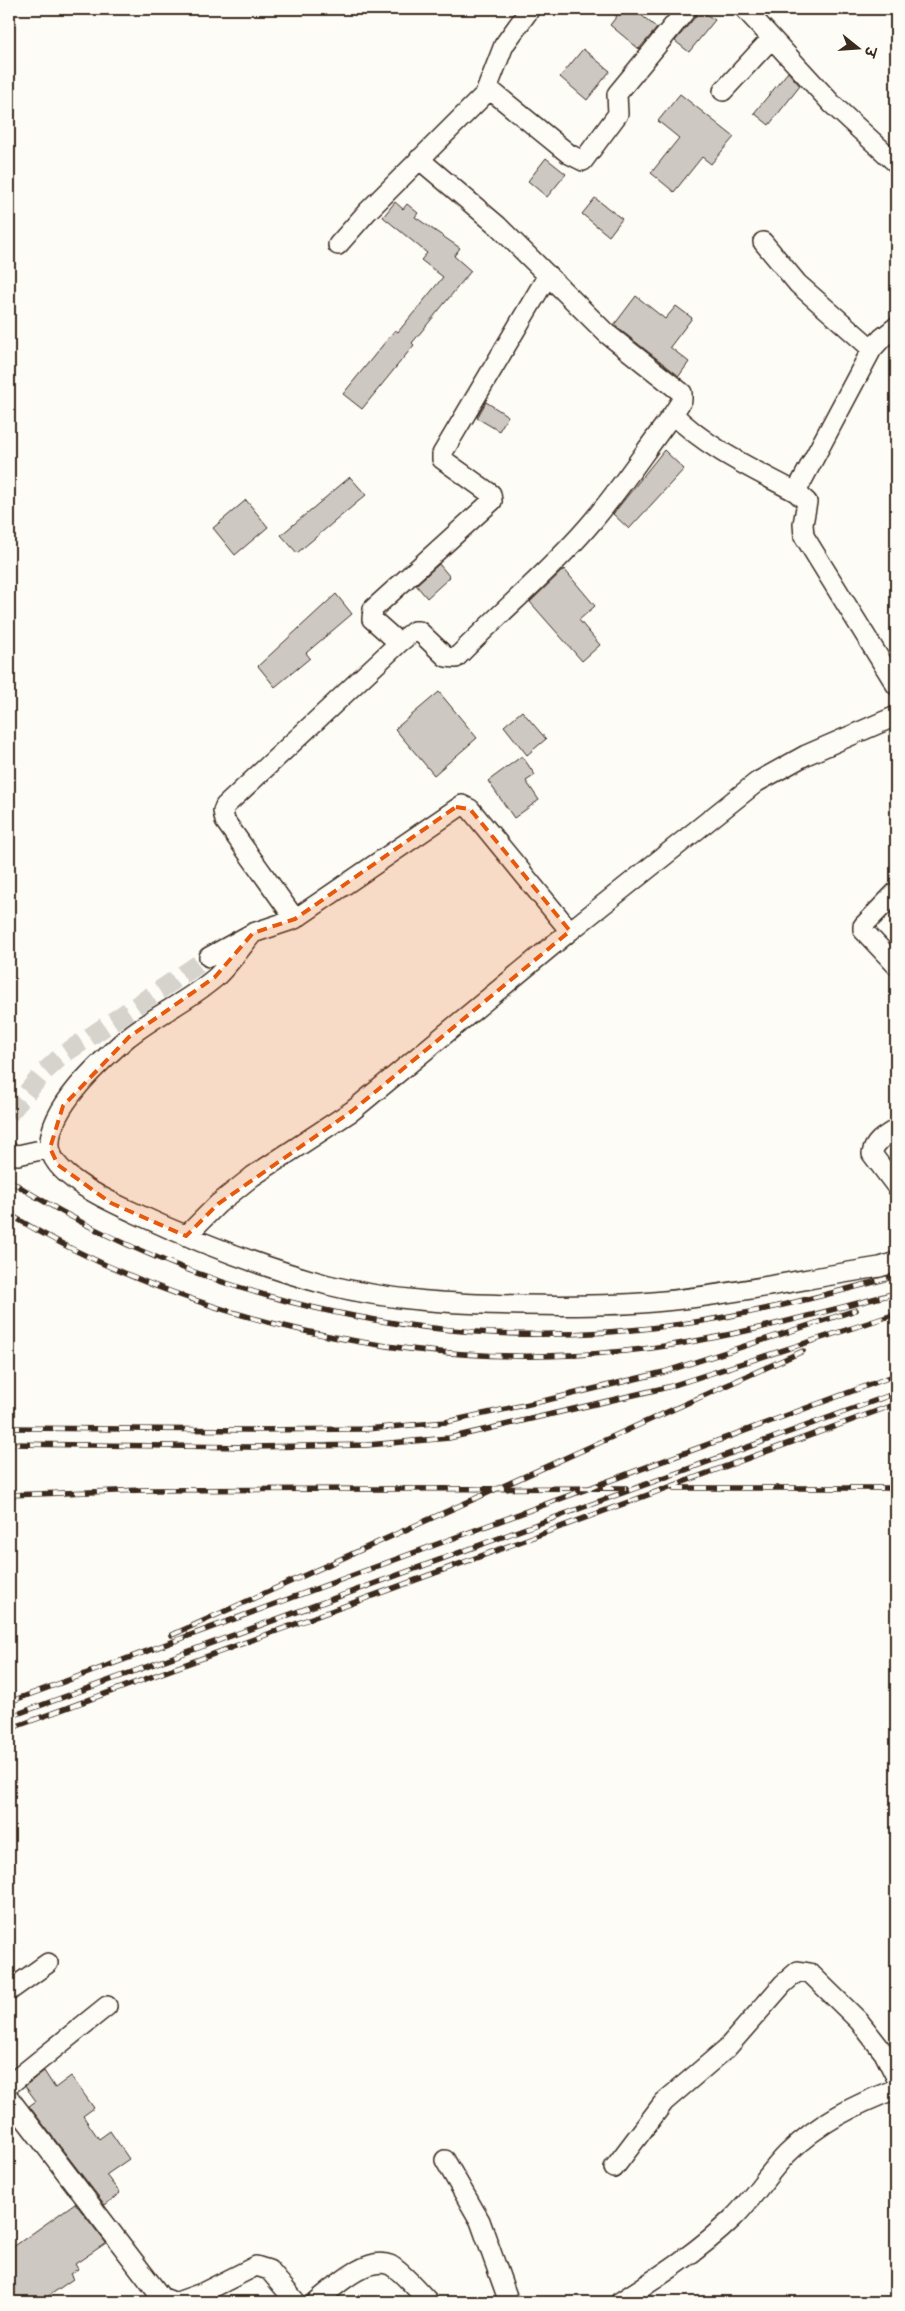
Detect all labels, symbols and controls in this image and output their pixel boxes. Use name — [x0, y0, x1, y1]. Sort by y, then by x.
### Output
north arrow — [832, 22, 882, 72]
text: उ — [860, 43, 880, 60]

